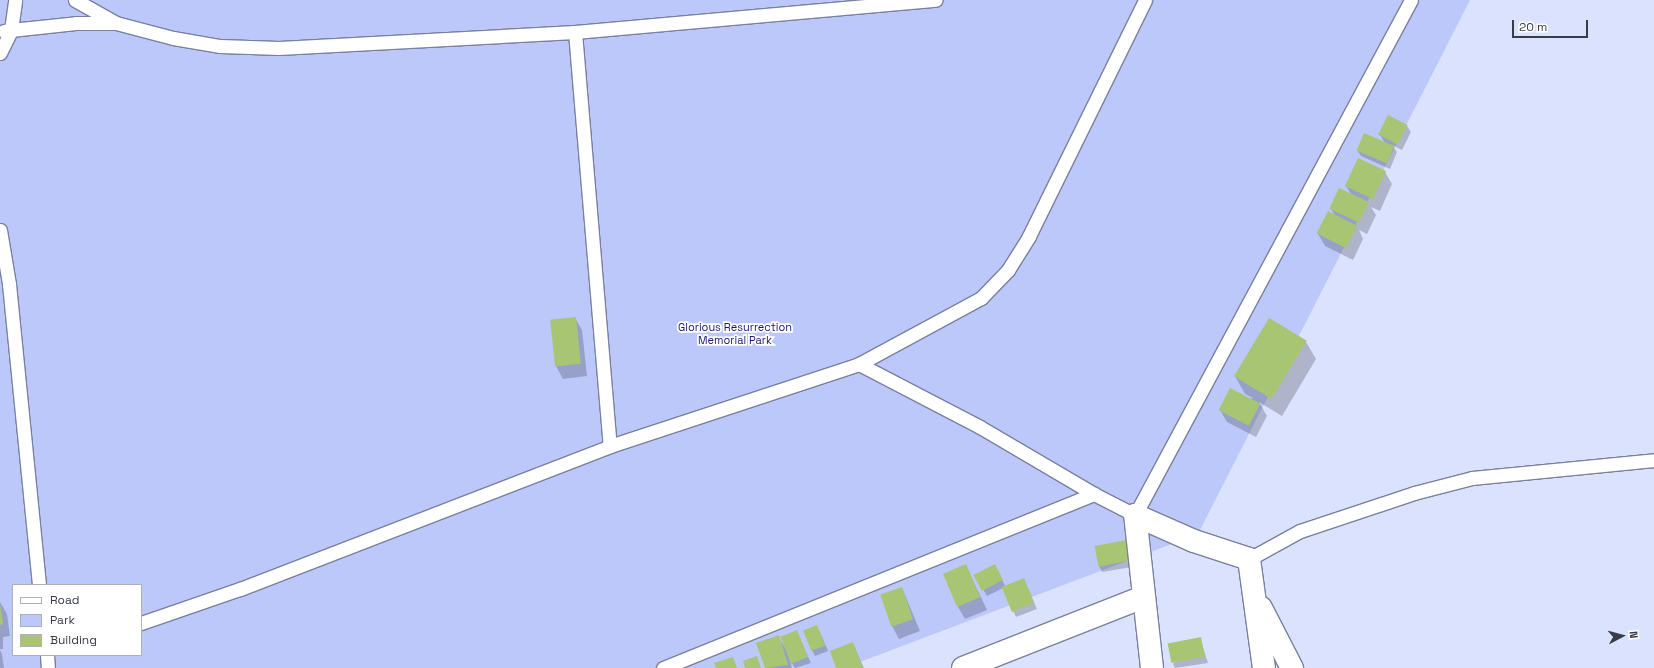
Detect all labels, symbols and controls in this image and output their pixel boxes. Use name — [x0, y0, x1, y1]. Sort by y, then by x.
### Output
scale bar — [1514, 12, 1590, 38]
text: 20 m — [1519, 19, 1547, 35]
park label: Glorious Resurrection Memorial Park — [678, 321, 792, 347]
legend — [12, 584, 142, 656]
text: Road — [50, 592, 79, 608]
text: Park — [50, 612, 75, 628]
north arrow — [1602, 616, 1642, 656]
text: N — [1627, 630, 1641, 639]
text: Building — [50, 632, 97, 648]

